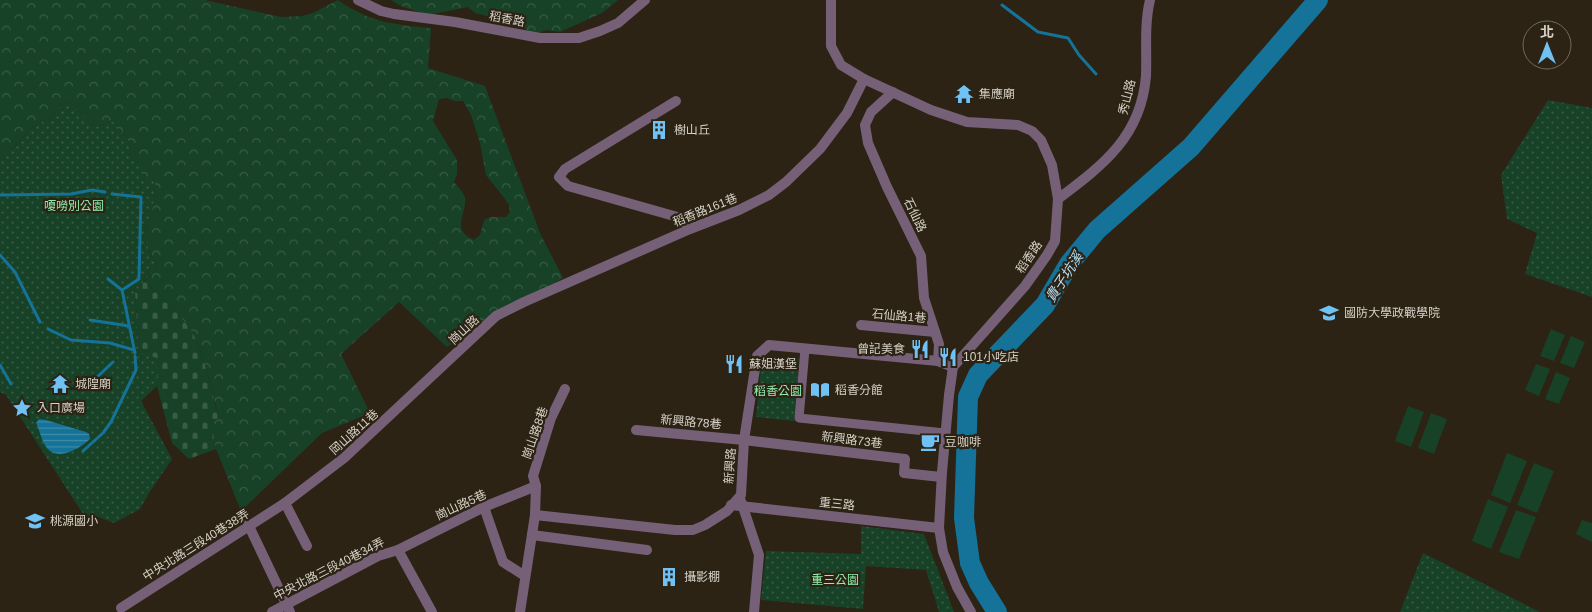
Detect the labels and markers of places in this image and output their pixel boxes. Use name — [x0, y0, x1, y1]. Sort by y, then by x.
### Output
temple icon: 集應廟 — [953, 83, 975, 105]
place label: 集應廟 — [979, 87, 1015, 101]
building icon: 樹山丘 — [648, 119, 670, 141]
place label: 樹山丘 — [674, 123, 710, 137]
school or university icon: 國防大學政戰學院 — [1318, 302, 1340, 324]
place label: 國防大學政戰學院 — [1344, 306, 1440, 320]
restaurant icon: 曾記美食 — [909, 338, 931, 360]
place label: 曾記美食 — [857, 342, 905, 356]
restaurant icon: 101小吃店 — [937, 346, 959, 368]
place label: 101小吃店 — [963, 350, 1019, 364]
restaurant icon: 蘇姐漢堡 — [723, 353, 745, 375]
place label: 蘇姐漢堡 — [749, 357, 797, 371]
temple icon: 城隍廟 — [49, 373, 71, 395]
place label: 城隍廟 — [75, 377, 111, 391]
library icon: 稻香分館 — [809, 379, 831, 401]
place label: 稻香分館 — [835, 383, 883, 397]
place icon: 入口廣場 — [11, 397, 33, 419]
place label: 入口廣場 — [37, 401, 85, 415]
cafe icon: 豆咖啡 — [919, 431, 941, 453]
place label: 豆咖啡 — [945, 435, 981, 449]
school or university icon: 桃源國小 — [24, 510, 46, 532]
place label: 桃源國小 — [50, 514, 98, 528]
building icon: 攝影棚 — [658, 566, 680, 588]
place label: 攝影棚 — [684, 570, 720, 584]

